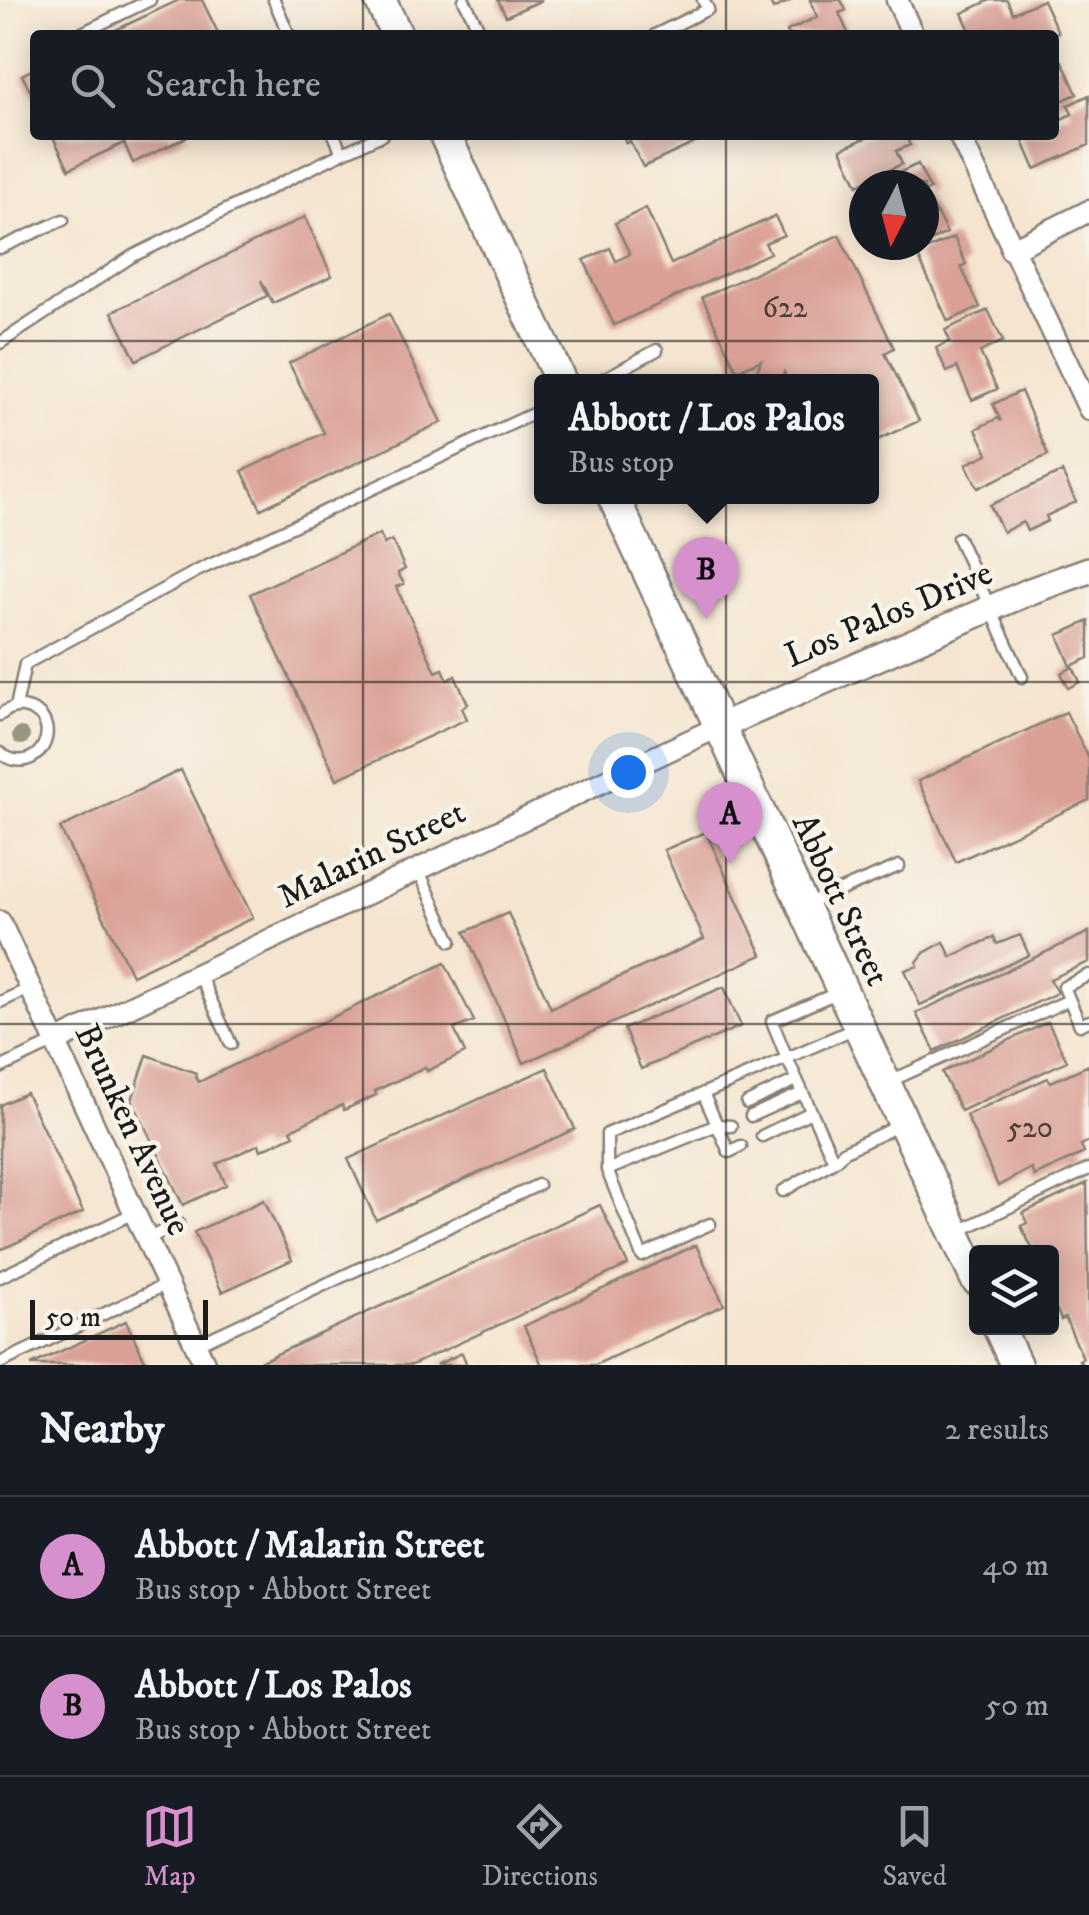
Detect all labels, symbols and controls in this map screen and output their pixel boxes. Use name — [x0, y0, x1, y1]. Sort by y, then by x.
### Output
search box — [30, 30, 1059, 140]
icon: search — [65, 58, 120, 113]
text: Search here — [145, 61, 321, 109]
north arrow — [849, 170, 939, 260]
house number: 622 — [762, 290, 808, 327]
popup — [534, 374, 879, 504]
text: Abbott / Los Palos — [568, 395, 845, 443]
text: Bus stop — [568, 443, 674, 483]
pin: B — [674, 536, 738, 619]
street label: Los Palos Drive — [779, 552, 999, 678]
your location — [603, 747, 654, 798]
pin: A — [698, 782, 762, 864]
street label: Malarin Street — [271, 791, 473, 919]
street label: Abbott Street — [781, 807, 899, 993]
street label: Brunken Avenue — [64, 1017, 200, 1243]
house number: 520 — [1007, 1110, 1053, 1147]
map controls — [969, 1245, 1059, 1335]
button: layers — [969, 1245, 1059, 1335]
scale bar — [30, 1295, 208, 1340]
text: 50 m — [45, 1300, 101, 1335]
text: Nearby — [40, 1404, 164, 1456]
text: 2 results — [945, 1410, 1049, 1450]
text: Abbott / Malarin Street — [135, 1522, 484, 1570]
text: A — [62, 1546, 83, 1586]
text: 40 m — [982, 1546, 1049, 1586]
text: Bus stop · Abbott Street — [135, 1570, 431, 1610]
text: Abbott / Los Palos — [135, 1662, 412, 1710]
text: B — [62, 1686, 83, 1726]
text: 50 m — [985, 1686, 1049, 1726]
text: Bus stop · Abbott Street — [135, 1710, 431, 1750]
tab: Map — [142, 1799, 197, 1894]
tab: Directions — [482, 1799, 598, 1894]
tab: Saved — [882, 1799, 947, 1894]

